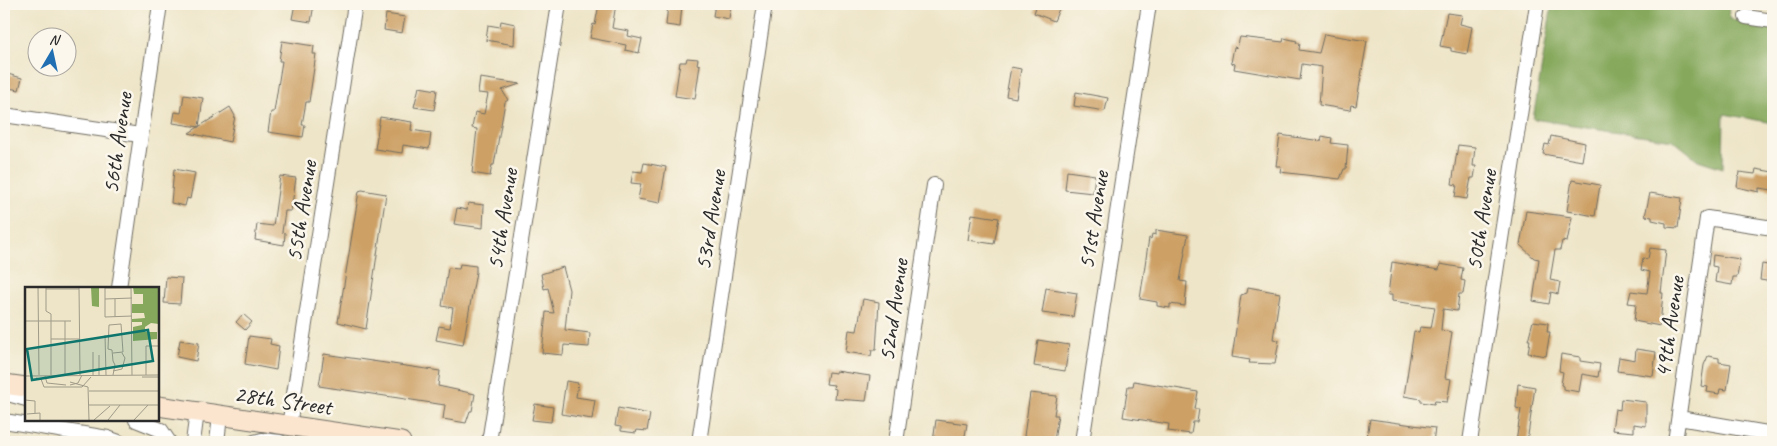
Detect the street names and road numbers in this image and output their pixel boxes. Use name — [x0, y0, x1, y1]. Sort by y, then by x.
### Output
street label: 56th Avenue — [95, 88, 139, 195]
street label: 55th Avenue — [278, 156, 324, 263]
street label: 54th Avenue — [479, 164, 525, 271]
street label: 50th Avenue — [1458, 165, 1504, 272]
street label: 53rd Avenue — [687, 166, 733, 272]
street label: 51st Avenue — [1070, 167, 1116, 271]
street label: 52nd Avenue — [871, 255, 915, 363]
street label: 49th Avenue — [1647, 272, 1691, 379]
street label: 28th Street — [232, 378, 336, 422]

